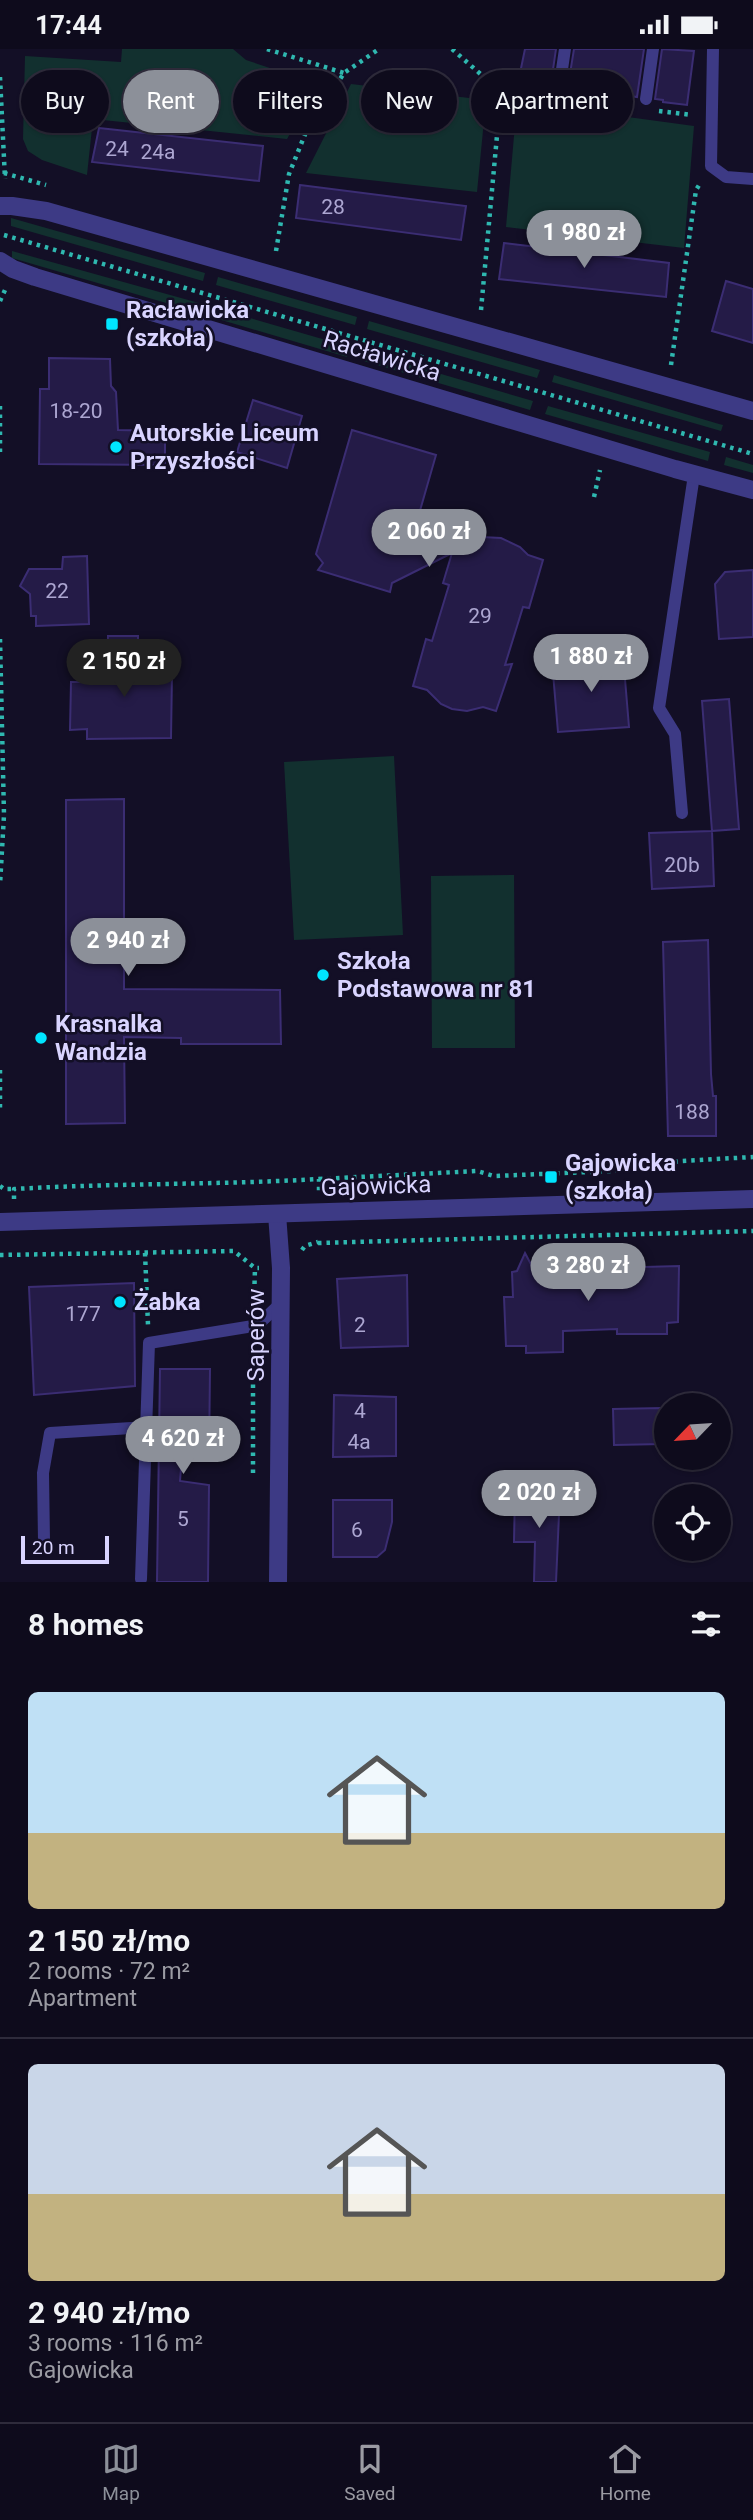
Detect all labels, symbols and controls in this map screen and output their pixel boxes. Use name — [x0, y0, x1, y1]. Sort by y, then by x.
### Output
text: 17:44 — [35, 10, 102, 40]
chip: Buy — [21, 70, 109, 133]
chip: Rent — [123, 70, 219, 133]
chip: Filters — [233, 70, 347, 133]
chip: New — [361, 70, 457, 133]
chip: Apartment — [471, 70, 633, 133]
house number: 24 — [105, 137, 129, 161]
house number: 24a — [140, 140, 176, 164]
house number: 28 — [321, 195, 345, 219]
pin: 1 980 zł — [512, 211, 656, 270]
text: 1 980 zł — [543, 219, 625, 246]
place label: Racławicka (szkoła) — [126, 296, 249, 352]
marker: Racławicka (szkoła) — [104, 316, 120, 332]
street label: Racławicka — [320, 325, 444, 387]
house number: 18-20 — [49, 399, 103, 423]
place label: Autorskie Liceum Przyszłości — [130, 419, 319, 475]
marker: Autorskie Liceum Przyszłości — [108, 439, 124, 455]
pin: 2 060 zł — [357, 510, 501, 569]
text: 2 060 zł — [388, 518, 470, 545]
house number: 22 — [45, 579, 69, 603]
house number: 29 — [468, 604, 492, 628]
pin: 1 880 zł — [519, 635, 663, 694]
pin: 2 150 zł — [52, 639, 196, 699]
text: 1 880 zł — [550, 643, 632, 670]
text: 2 150 zł — [83, 648, 165, 675]
house number: 20b — [664, 853, 700, 877]
pin: 2 940 zł — [56, 919, 200, 978]
text: 2 940 zł — [87, 927, 169, 954]
place label: Szkoła Podstawowa nr 81 — [337, 947, 536, 1003]
marker: Szkoła Podstawowa nr 81 — [315, 967, 331, 983]
place label: Krasnalka Wandzia — [55, 1010, 162, 1066]
marker: Krasnalka Wandzia — [33, 1030, 49, 1046]
house number: 188 — [674, 1100, 710, 1124]
place label: Gajowicka (szkoła) — [565, 1149, 676, 1205]
marker: Gajowicka (szkoła) — [543, 1169, 559, 1185]
street label: Gajowicka — [320, 1170, 432, 1202]
pin: 3 280 zł — [516, 1243, 660, 1303]
text: 3 280 zł — [547, 1252, 629, 1279]
place label: Żabka — [134, 1288, 201, 1316]
street label: Saperów — [242, 1288, 270, 1382]
marker: Żabka — [112, 1294, 128, 1310]
house number: 177 — [65, 1302, 101, 1326]
house number: 2 — [354, 1313, 366, 1337]
north arrow — [654, 1393, 732, 1470]
map controls — [654, 1393, 731, 1561]
house number: 4 — [354, 1399, 366, 1423]
pin: 4 620 zł — [111, 1417, 255, 1476]
text: 4 620 zł — [142, 1425, 224, 1452]
house number: 4a — [347, 1430, 371, 1454]
pin: 2 020 zł — [467, 1471, 611, 1530]
text: 2 020 zł — [498, 1479, 580, 1506]
button: locate — [654, 1484, 731, 1561]
house number: 5 — [177, 1507, 189, 1531]
house number: 6 — [351, 1518, 363, 1542]
scale bar — [21, 1533, 108, 1565]
text: 20 m — [32, 1536, 75, 1559]
icon: filters — [687, 1605, 725, 1643]
text: 8 homes — [28, 1607, 144, 1642]
icon: home — [314, 1737, 440, 1863]
text: 2 150 zł/mo — [28, 1923, 190, 1958]
text: 2 rooms · 72 m² — [28, 1958, 190, 1985]
text: Apartment — [28, 1985, 137, 2012]
icon: home — [314, 2109, 440, 2235]
text: 2 940 zł/mo — [28, 2295, 190, 2330]
text: 3 rooms · 116 m² — [28, 2330, 203, 2357]
text: Gajowicka — [28, 2357, 134, 2384]
tab: Map — [102, 2440, 140, 2505]
tab: Saved — [344, 2440, 396, 2505]
tab: Home — [600, 2440, 651, 2505]

